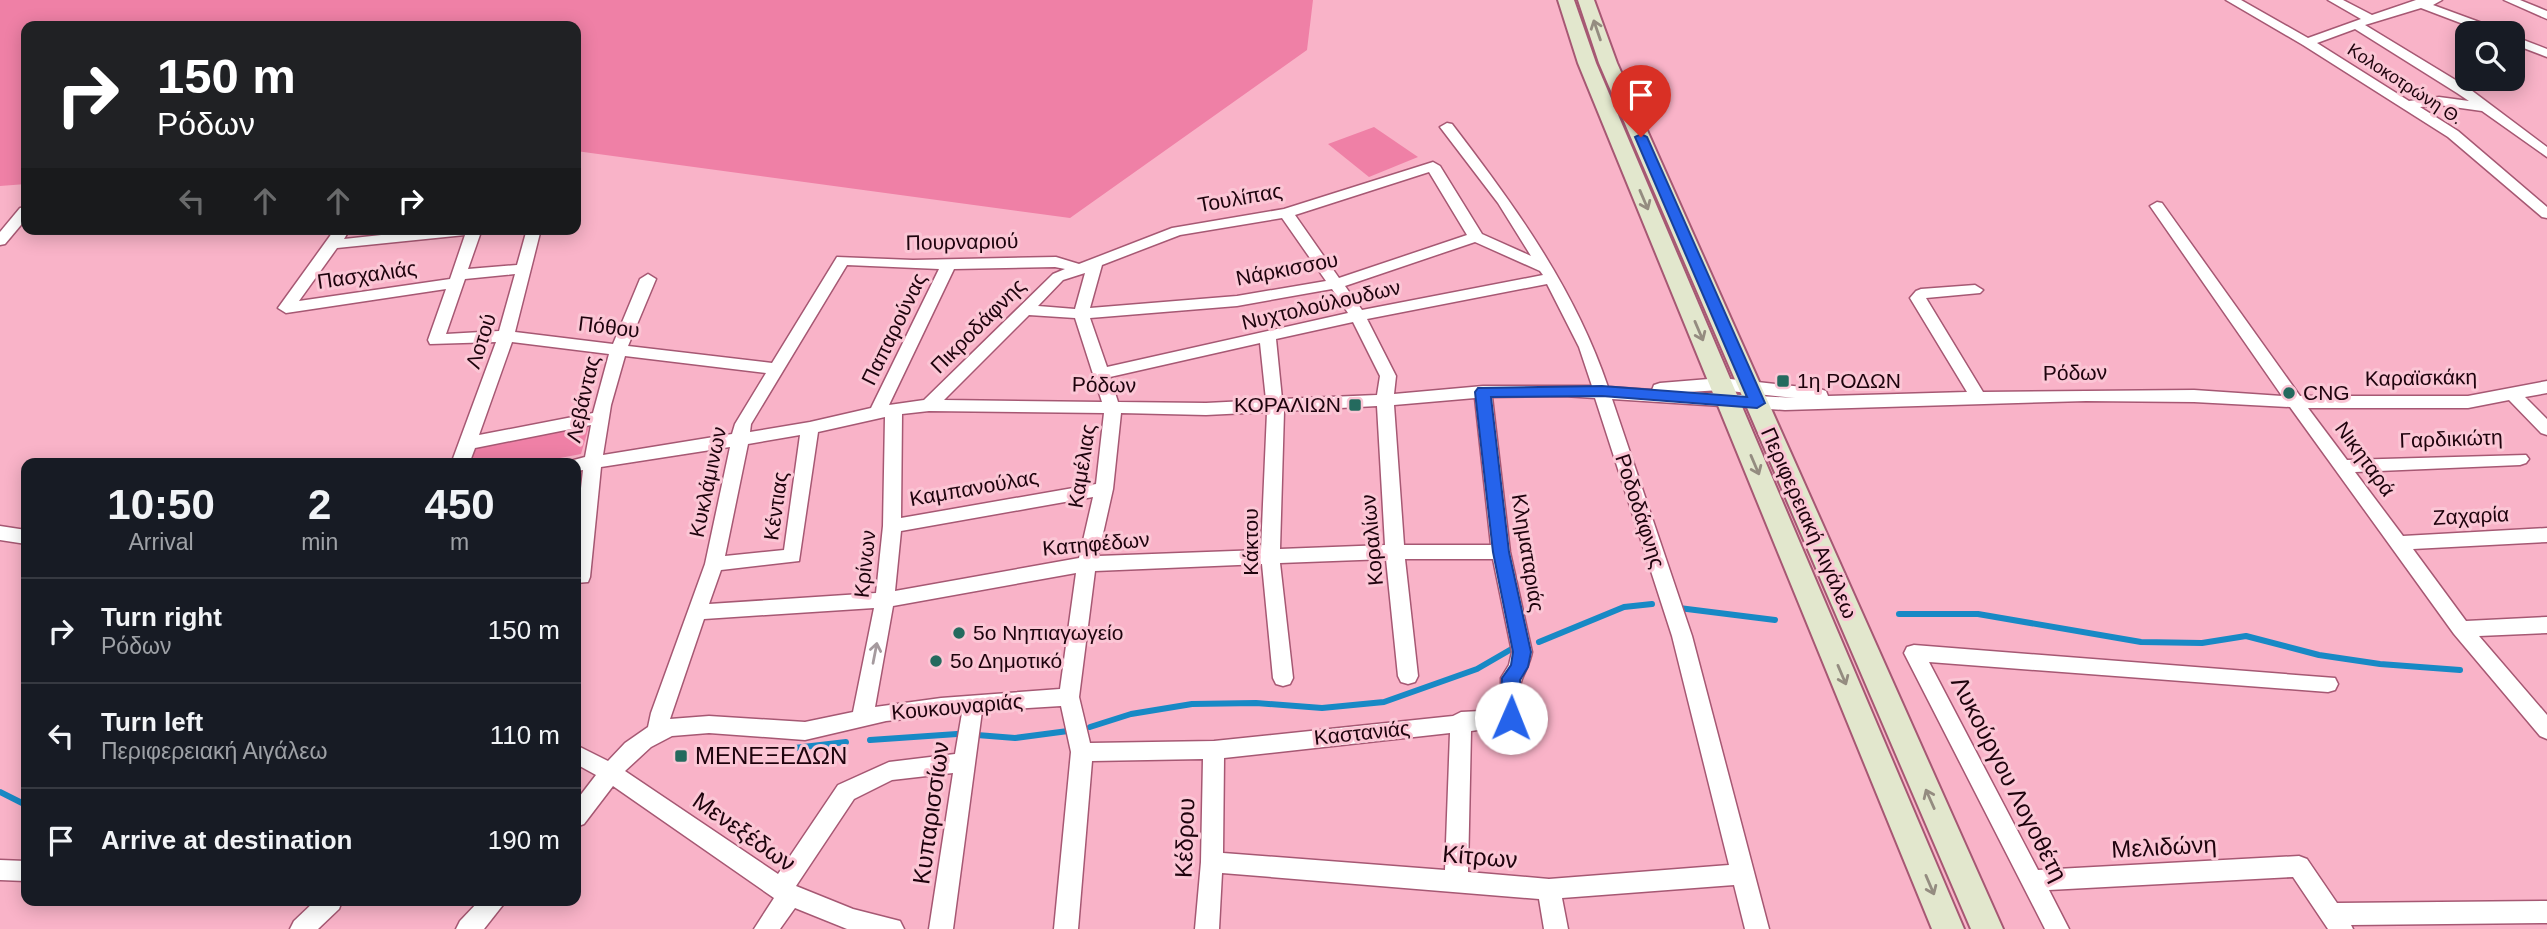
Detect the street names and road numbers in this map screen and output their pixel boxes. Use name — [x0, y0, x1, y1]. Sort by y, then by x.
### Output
street label: Κολοκοτρώνη Θ. — [2344, 39, 2466, 129]
street label: Τουλίπας — [1196, 179, 1284, 216]
street label: Πουρναριού — [905, 229, 1019, 254]
street label: Νάρκισσου — [1234, 247, 1340, 290]
street label: Πασχαλιάς — [316, 256, 418, 293]
street label: Παπαρούνας — [857, 269, 931, 388]
street label: Πικροδάφνης — [926, 274, 1030, 378]
street label: Νυχτολούλουδων — [1239, 275, 1403, 334]
street label: Λοτού — [461, 310, 500, 371]
street label: Πόθου — [577, 311, 641, 342]
street label: Λεβάντας — [561, 353, 604, 445]
street label: Ρόδων — [2043, 360, 2107, 385]
street label: Καραϊσκάκη — [2365, 365, 2477, 390]
street label: Ρόδων — [1072, 372, 1136, 397]
street label: Νικηταρά — [2331, 417, 2400, 500]
street label: Καμέλιας — [1064, 422, 1099, 510]
street label: Κυκλάμινων — [685, 424, 730, 539]
street label: Περιφερειακή Αιγάλεω — [1757, 424, 1862, 622]
street label: Γαρδικιώτη — [2399, 425, 2503, 452]
street label: Ροδοδάφνης — [1611, 451, 1670, 571]
street label: Καμπανούλας — [908, 465, 1040, 510]
street label: Κέντιας — [759, 470, 792, 542]
street label: Κληματαριάς — [1508, 492, 1549, 614]
street label: Κοραλίων — [1356, 493, 1387, 587]
street label: Ζαχαρία — [2432, 502, 2510, 529]
street label: Κάκτου — [1239, 508, 1262, 576]
street label: Κατηφέδων — [1041, 527, 1150, 560]
street label: Κρίνων — [850, 529, 879, 599]
street label: Λυκούργου Λογοθέτη — [1946, 672, 2073, 886]
street label: Κουκουναριάς — [890, 689, 1024, 724]
street label: Καστανιάς — [1313, 716, 1411, 749]
street label: Κυπαρισσίων — [907, 740, 954, 886]
street label: Μενεξέδων — [688, 786, 801, 877]
street label: Κέδρου — [1170, 797, 1199, 879]
street label: Μελιδώνη — [2111, 830, 2217, 863]
street label: Κίτρων — [1441, 840, 1519, 873]

